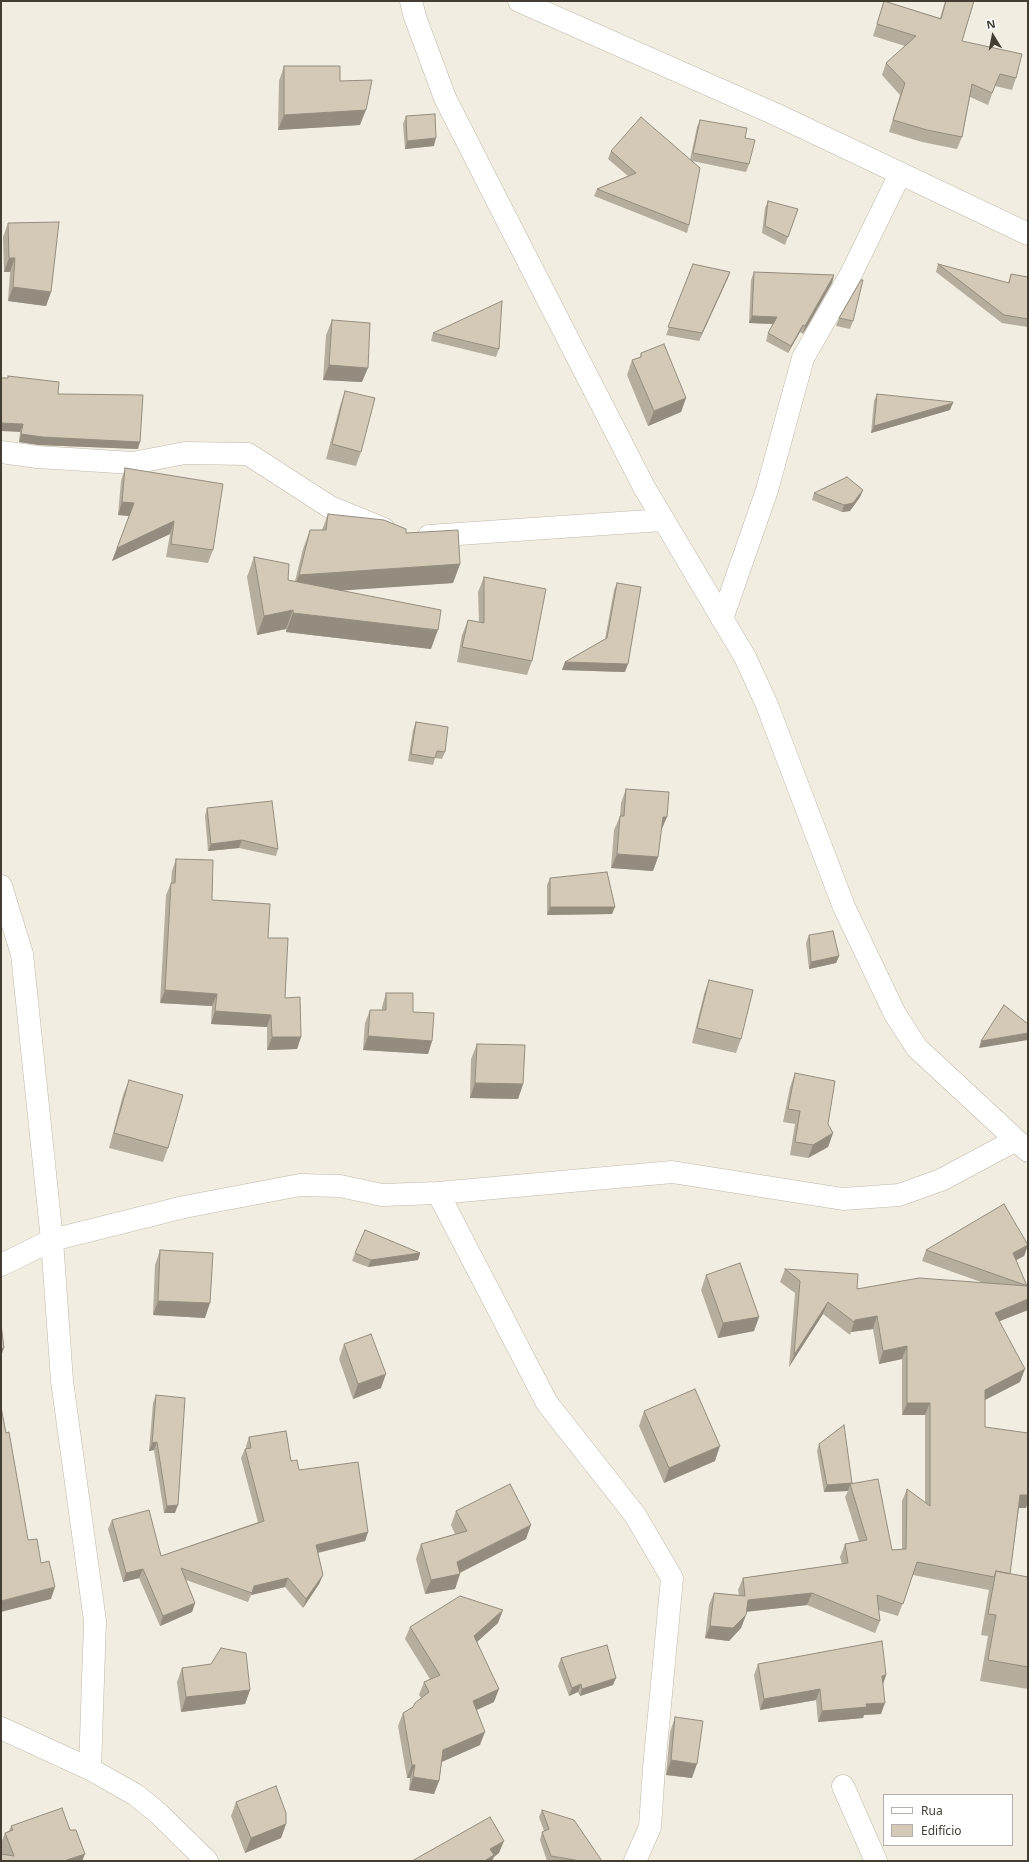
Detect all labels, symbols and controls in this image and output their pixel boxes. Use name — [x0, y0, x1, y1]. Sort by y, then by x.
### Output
north arrow — [973, 16, 1013, 56]
text: N — [985, 16, 997, 32]
legend — [883, 1794, 1013, 1846]
text: Rua — [921, 1802, 943, 1819]
text: Edifício — [921, 1822, 962, 1839]

